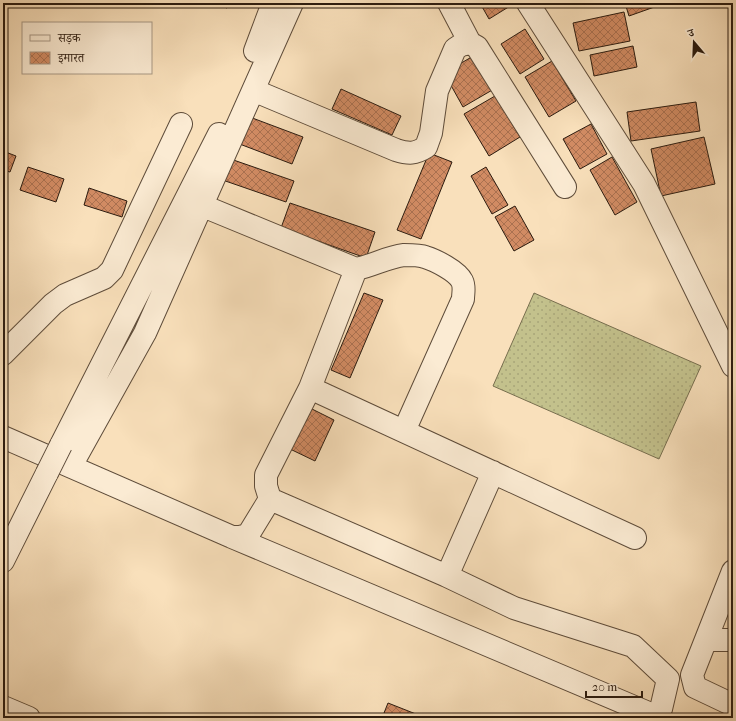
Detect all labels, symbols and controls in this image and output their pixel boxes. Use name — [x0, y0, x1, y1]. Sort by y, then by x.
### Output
legend — [22, 22, 152, 74]
north arrow — [674, 22, 714, 62]
text: उ — [685, 26, 697, 40]
text: सड़क — [57, 31, 82, 45]
text: इमारत — [57, 51, 85, 65]
scale bar — [586, 673, 642, 699]
text: 20 m — [592, 680, 617, 694]

